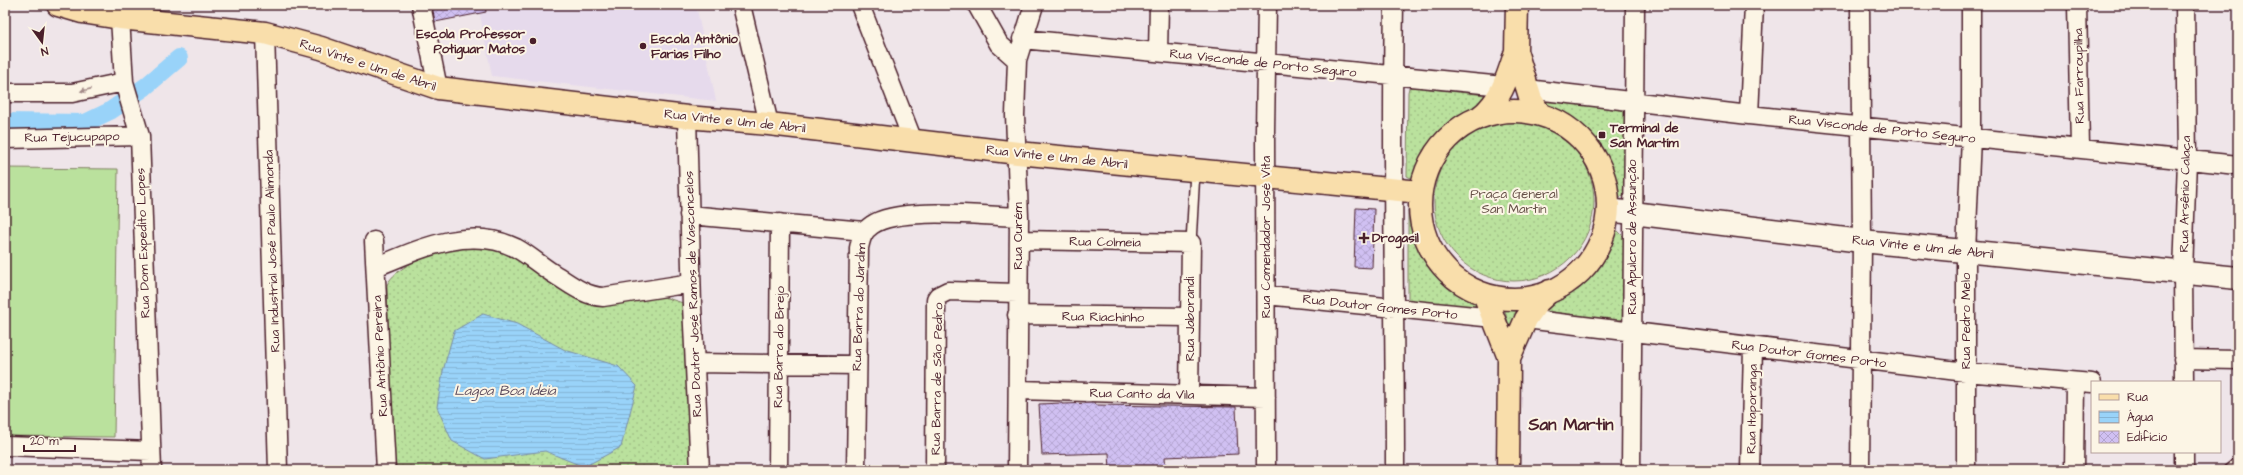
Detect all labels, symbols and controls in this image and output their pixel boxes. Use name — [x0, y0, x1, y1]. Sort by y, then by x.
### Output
north arrow — [22, 22, 62, 62]
place label: Escola Professor Potiguar Matos — [416, 25, 526, 60]
street label: Rua Farroupilha — [2069, 28, 2089, 124]
place label: Escola Antônio Farias Filho — [651, 30, 738, 63]
street label: Rua Vinte e Um de Abril — [298, 34, 438, 96]
marker: Escola Professor Potiguar Matos — [528, 36, 538, 46]
marker: Escola Antônio Farias Filho — [638, 41, 648, 51]
text: N — [39, 43, 50, 59]
street label: Rua Visconde de Porto Seguro — [1169, 44, 1358, 83]
one-way arrow — [79, 88, 92, 94]
street label: Rua Vinte e Um de Abril — [663, 105, 807, 137]
street label: Rua Visconde de Porto Seguro — [1788, 110, 1977, 149]
place label: Terminal de San Martím — [1609, 119, 1679, 152]
street label: Rua Tejucupapo — [24, 127, 120, 147]
marker: Terminal de San Martím — [1597, 130, 1607, 140]
street label: Rua Arsênio Calaça — [2175, 135, 2195, 253]
street label: Rua Vinte e Um de Abril — [985, 141, 1129, 173]
street label: Rua Industrial José Paulo Alimonda — [259, 149, 285, 353]
street label: Rua Comendador José Vita — [1257, 155, 1275, 318]
street label: Rua Apulcro de Assunção — [1623, 159, 1641, 315]
street label: Rua Dom Expedito Lopes — [131, 167, 155, 318]
street label: Rua Doutor José Ramos de Vasconcelos — [680, 170, 706, 417]
park label: Praça General San Martin — [1470, 185, 1558, 218]
street label: Rua Ourém — [1009, 201, 1027, 270]
place label: Drogasil — [1372, 229, 1419, 249]
street label: Rua Vinte e Um de Abril — [1851, 231, 1995, 263]
street label: Rua Colmeia — [1069, 232, 1142, 252]
marker: Drogasil — [1359, 233, 1369, 243]
street label: Rua Barra do Jardim — [848, 242, 870, 371]
street label: Rua Pedro Melo — [1957, 272, 1975, 369]
street label: Rua Jaborandi — [1181, 277, 1199, 361]
street label: Rua Barra do Brejo — [769, 285, 789, 408]
street label: Rua Doutor Gomes Porto — [1302, 290, 1459, 324]
street label: Rua Antônio Pereira — [368, 295, 392, 417]
street label: Rua Barra de São Pedro — [927, 302, 947, 455]
street label: Rua Riachinho — [1062, 307, 1145, 327]
street label: Rua Doutor Gomes Porto — [1731, 336, 1888, 372]
street label: Rua Itaporanga — [1742, 364, 1763, 454]
water label: Lagoa Boa Ideia — [454, 381, 557, 401]
legend — [2091, 381, 2221, 453]
street label: Rua Canto da Vila — [1089, 384, 1195, 404]
text: Rua — [2127, 389, 2148, 406]
text: Água — [2127, 409, 2153, 427]
district label: San Martin — [1528, 413, 1614, 437]
scale bar — [24, 427, 75, 453]
text: Edifício — [2127, 429, 2167, 446]
text: 20 m — [30, 433, 59, 450]

